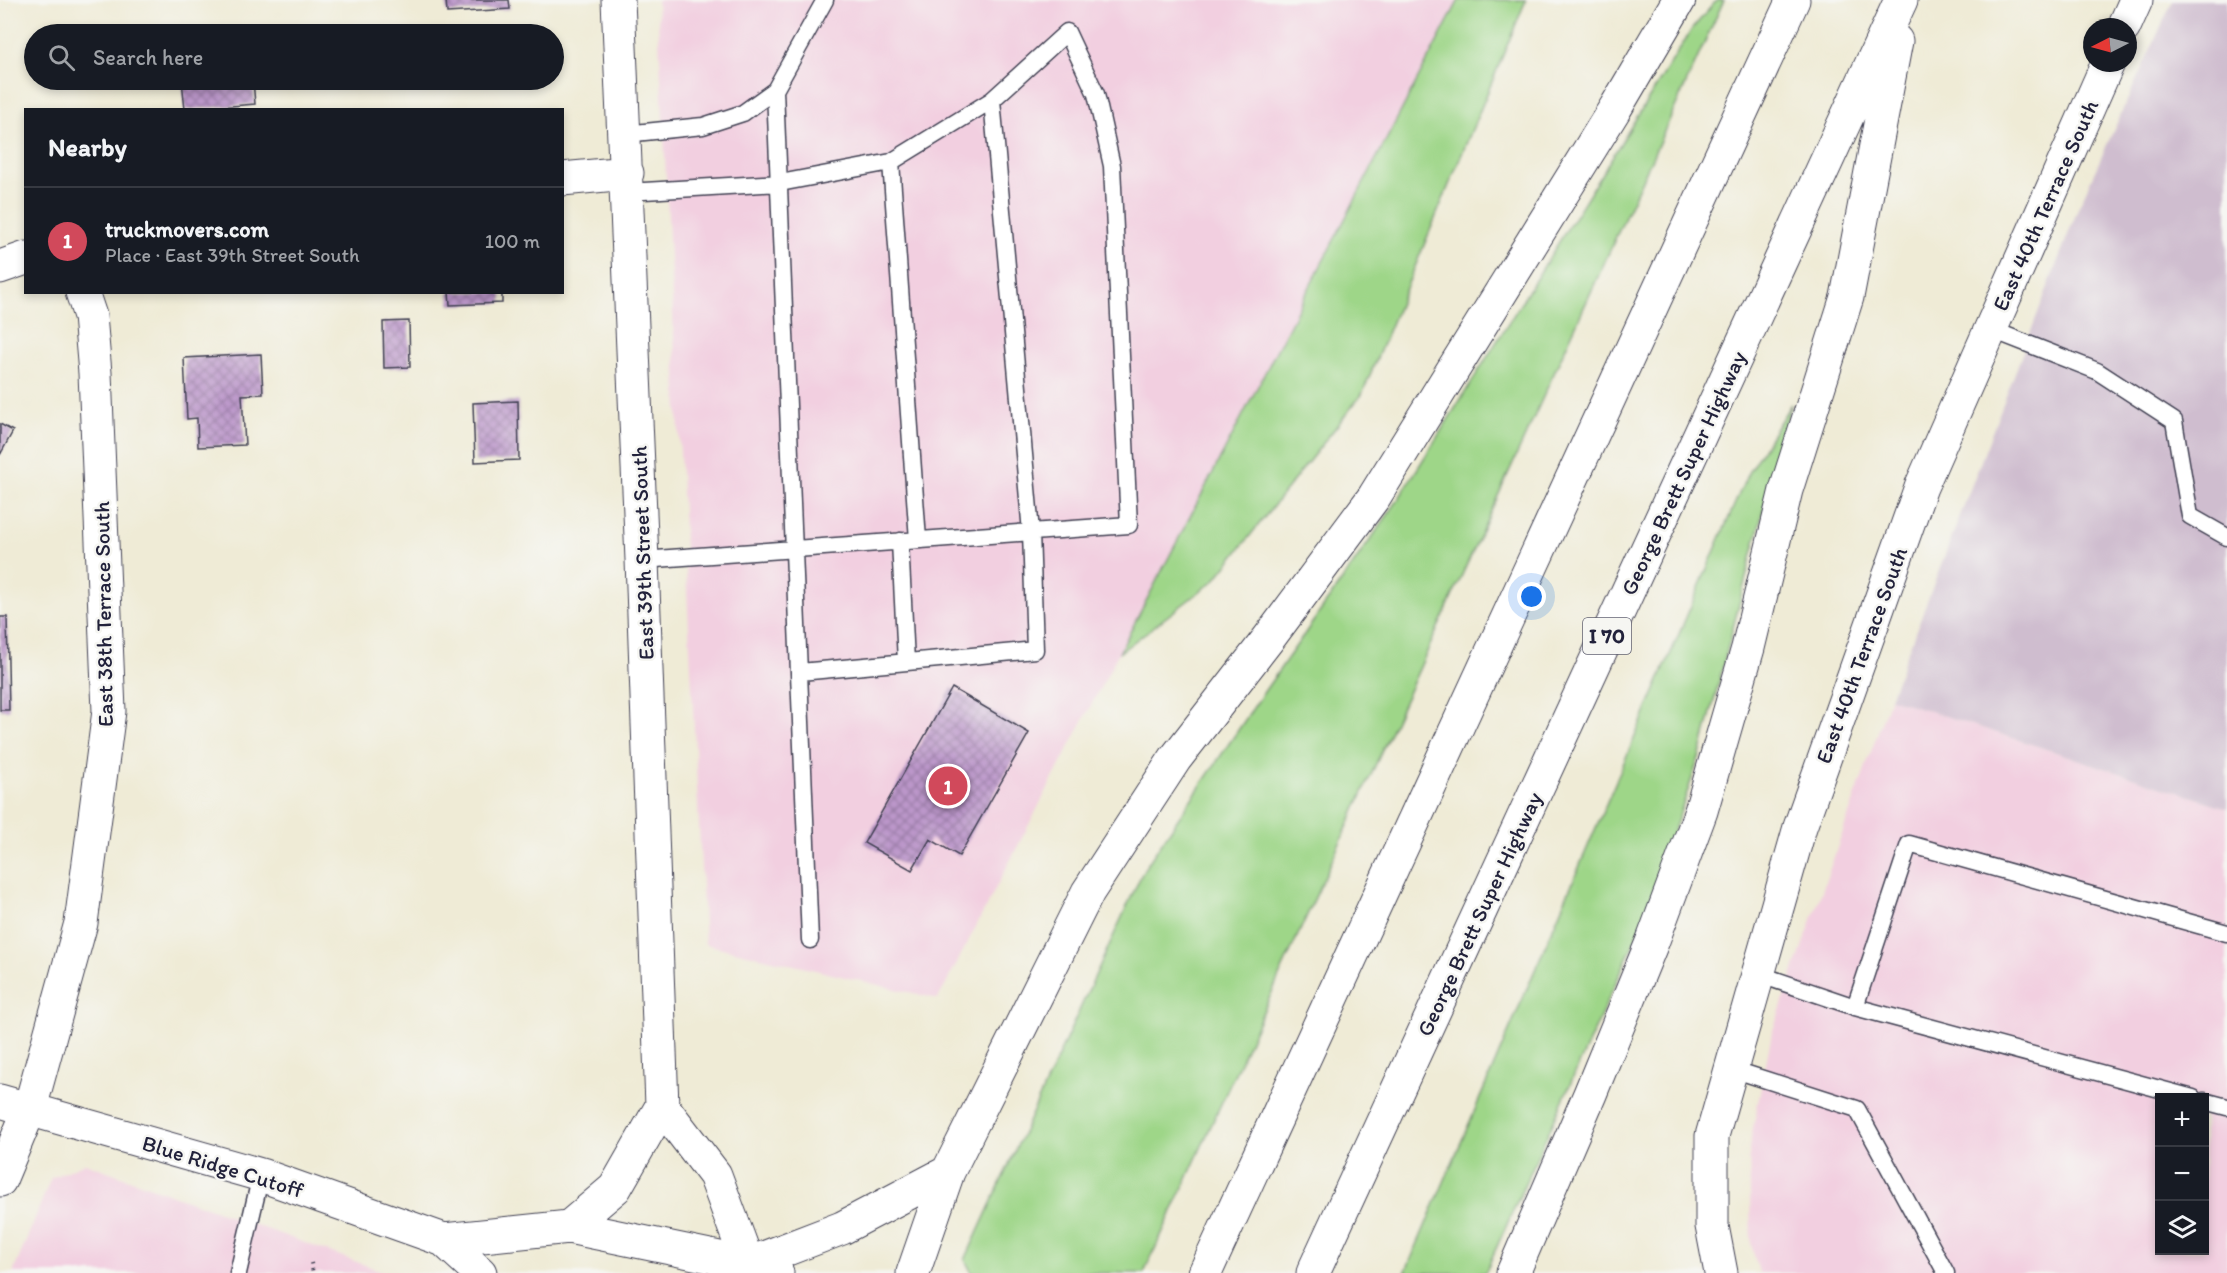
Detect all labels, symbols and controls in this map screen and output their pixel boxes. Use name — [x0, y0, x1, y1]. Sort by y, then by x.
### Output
north arrow — [2083, 18, 2137, 72]
search box — [24, 24, 564, 90]
icon: search — [45, 41, 78, 74]
text: Search here — [93, 44, 203, 71]
street label: East 40th Terrace South — [1987, 95, 2104, 315]
text: Nearby — [48, 131, 127, 163]
text: truckmovers.com — [105, 216, 269, 243]
text: 1 — [63, 229, 72, 253]
text: 100 m — [485, 229, 540, 253]
text: Place · East 39th Street South — [105, 243, 360, 267]
street label: George Brett Super Highway — [1615, 346, 1752, 600]
street label: East 39th Street South — [625, 445, 660, 661]
street label: East 38th Terrace South — [88, 501, 119, 727]
street label: East 40th Terrace South — [1810, 543, 1913, 767]
your location — [1517, 582, 1546, 611]
road number: I 70 — [1583, 618, 1631, 654]
pin: 1 — [928, 764, 968, 808]
street label: George Brett Super Highway — [1411, 787, 1548, 1041]
map controls — [2155, 1093, 2209, 1255]
button: + — [2155, 1093, 2209, 1147]
street label: Blue Ridge Cutoff — [139, 1129, 307, 1204]
button: − — [2155, 1147, 2209, 1201]
button: layers — [2155, 1201, 2209, 1255]

